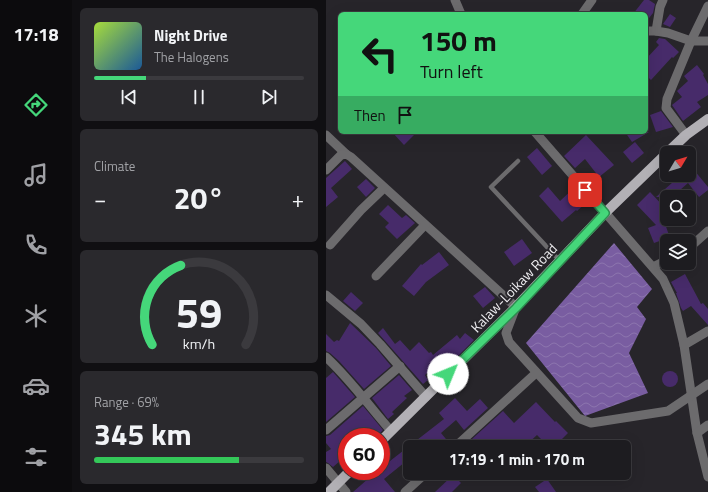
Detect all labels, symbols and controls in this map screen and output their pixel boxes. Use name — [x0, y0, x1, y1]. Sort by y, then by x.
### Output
text: 150 m — [420, 19, 497, 62]
text: 17:18 — [14, 21, 58, 48]
text: Night Drive — [154, 24, 227, 47]
icon: left — [354, 28, 406, 80]
text: The Halogens — [154, 47, 229, 67]
text: Turn left — [420, 58, 483, 85]
icon: previous — [118, 86, 140, 108]
icon: pause — [188, 86, 210, 108]
icon: next — [258, 86, 280, 108]
icon: directions — [22, 91, 50, 119]
text: Then — [354, 104, 386, 127]
icon: arrive — [394, 104, 416, 126]
north arrow — [660, 146, 696, 182]
map controls — [660, 146, 696, 270]
text: Climate — [94, 156, 135, 176]
icon: music — [22, 161, 50, 189]
pin — [568, 173, 602, 207]
text: 20° — [174, 175, 224, 221]
icon: arrive — [574, 179, 596, 201]
text: − — [94, 182, 106, 216]
text: + — [292, 182, 304, 216]
button: search — [660, 190, 696, 226]
icon: phone — [22, 231, 50, 259]
button: layers — [660, 234, 696, 270]
street label: Kalaw-Loikaw Road — [466, 238, 562, 337]
text: 59 — [176, 280, 222, 343]
icon: climate — [22, 302, 50, 330]
text: km/h — [183, 332, 215, 354]
position arrow — [427, 353, 469, 395]
icon: car — [22, 372, 50, 400]
text: Range · 69% — [94, 392, 159, 412]
text: 345 km — [94, 411, 192, 457]
speed limit sign: 60 — [338, 428, 390, 480]
icon: filters — [22, 443, 50, 471]
text: 17:19 · 1 min · 170 m — [449, 448, 585, 471]

